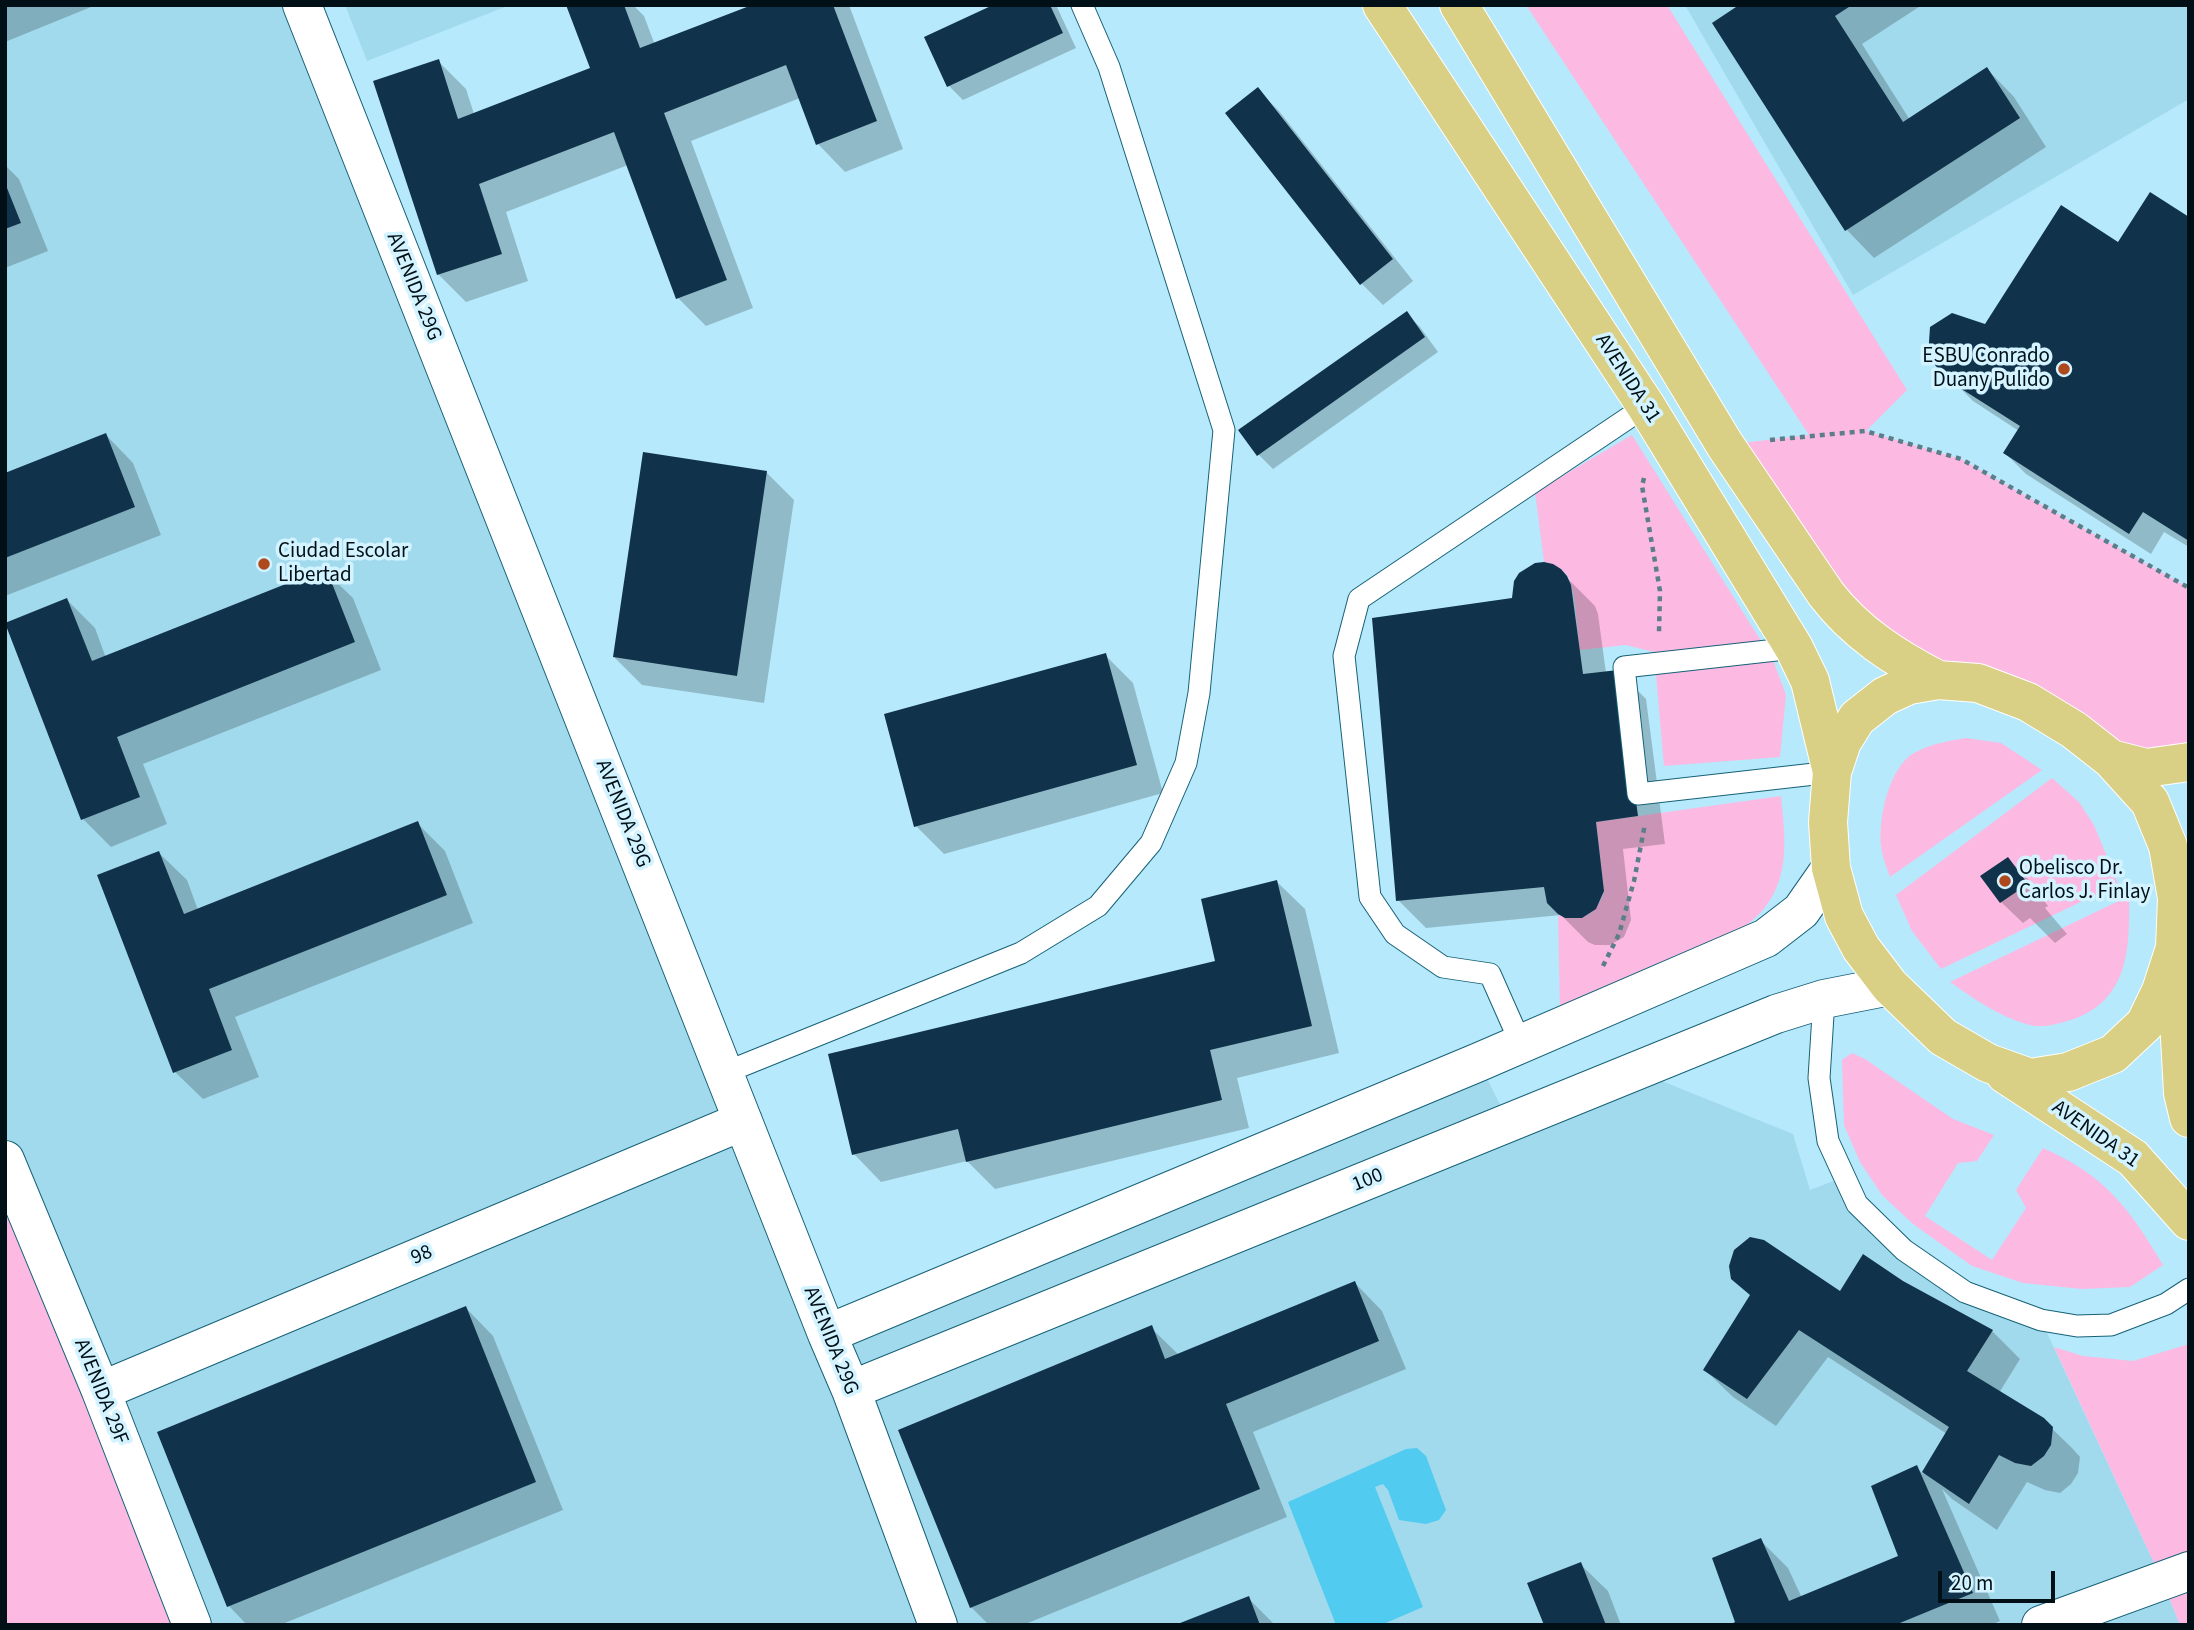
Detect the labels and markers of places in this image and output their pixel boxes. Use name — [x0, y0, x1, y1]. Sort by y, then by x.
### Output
place label: ESBU Conrado Duany Pulido — [1922, 344, 2050, 394]
marker: ESBU Conrado Duany Pulido — [2056, 361, 2072, 377]
place label: Ciudad Escolar Libertad — [278, 539, 408, 589]
marker: Ciudad Escolar Libertad — [256, 556, 272, 572]
place label: Obelisco Dr. Carlos J. Finlay — [2019, 856, 2150, 906]
marker: Obelisco Dr. Carlos J. Finlay — [1997, 873, 2013, 889]

